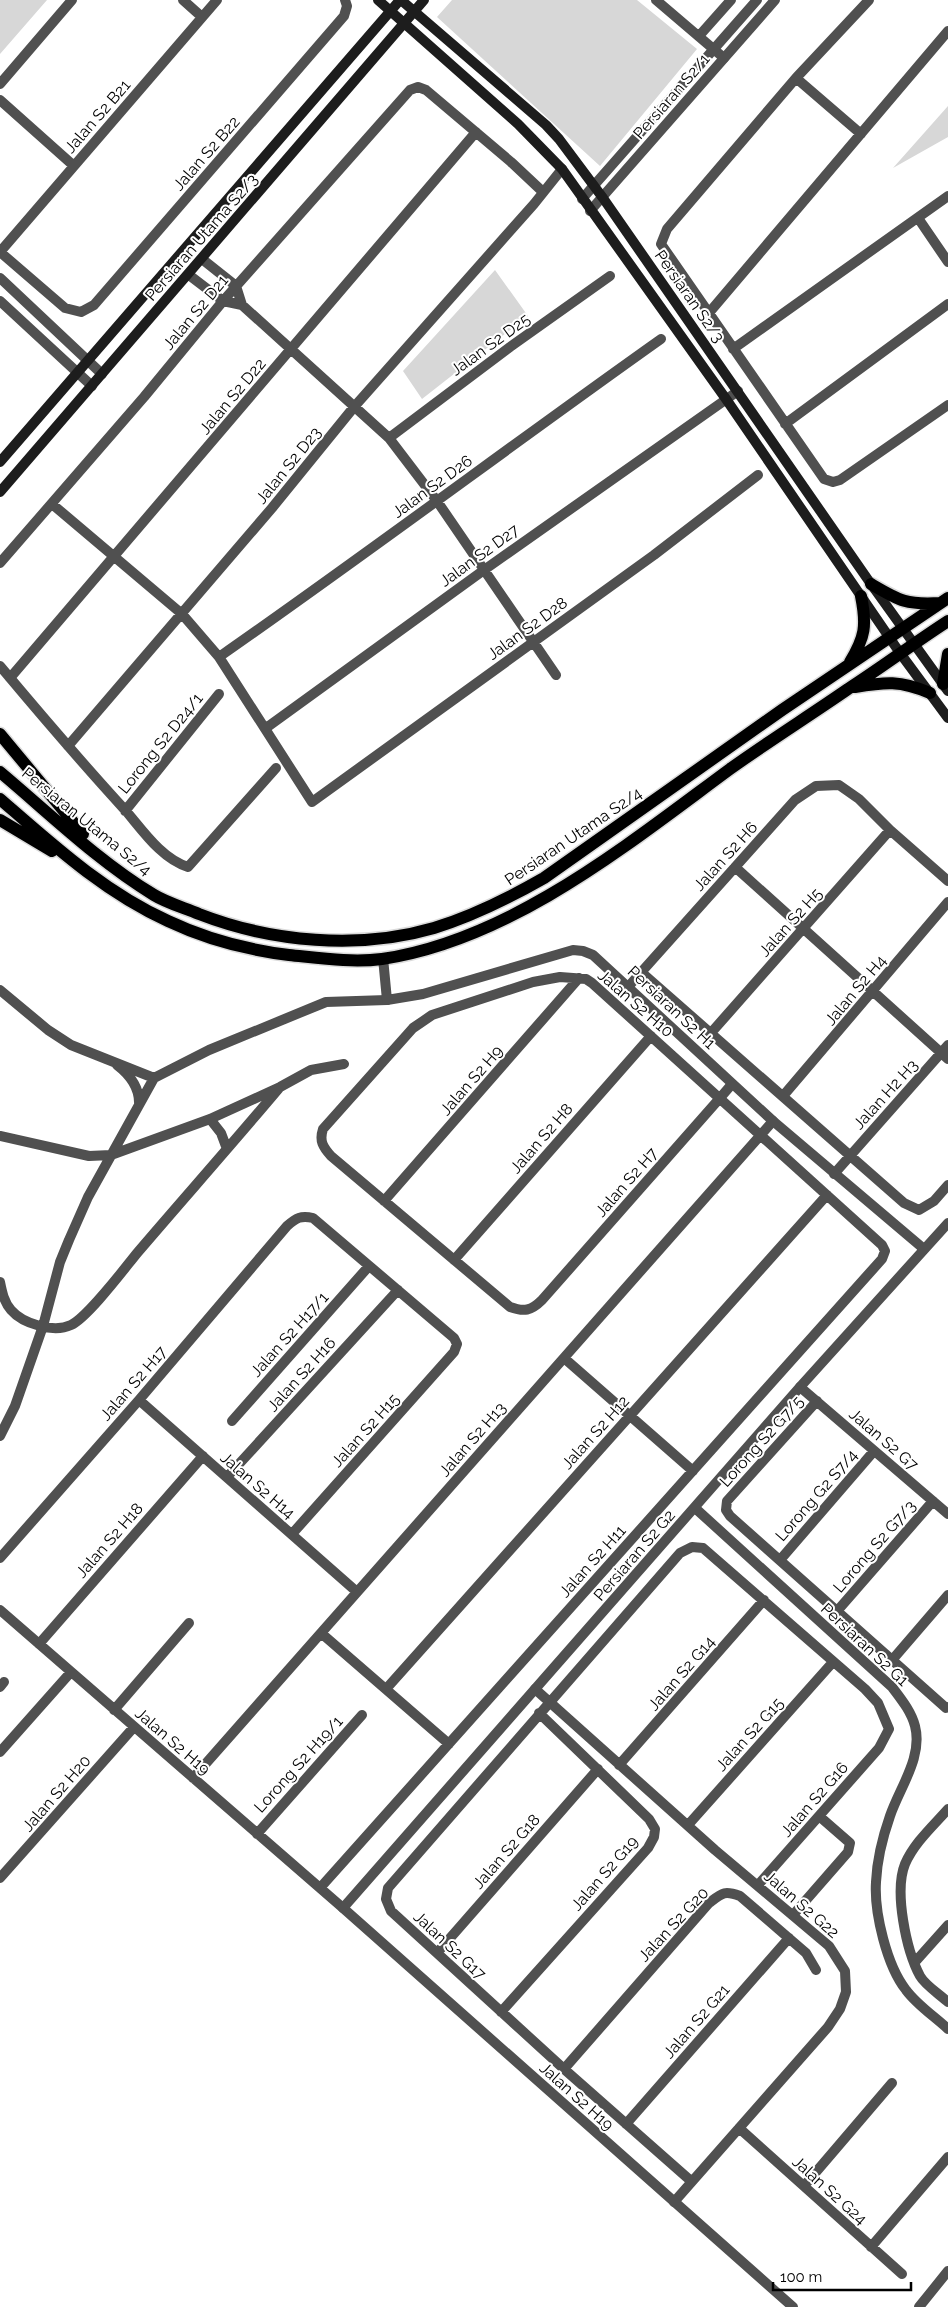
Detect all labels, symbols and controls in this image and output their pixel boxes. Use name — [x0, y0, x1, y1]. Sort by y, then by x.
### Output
street label: Persiaran S2/1 — [629, 50, 714, 143]
street label: Jalan S2 B21 — [60, 76, 134, 157]
street label: Jalan S2 B22 — [169, 112, 244, 194]
street label: Persiaran Utama S2/3 — [141, 170, 262, 305]
street label: Persiaran S2/3 — [651, 246, 728, 346]
street label: Jalan S2 D21 — [159, 271, 232, 353]
street label: Jalan S2 D25 — [447, 309, 534, 380]
street label: Jalan S2 D22 — [195, 355, 270, 438]
street label: Jalan S2 D23 — [252, 423, 325, 508]
street label: Jalan S2 D26 — [389, 451, 476, 522]
street label: Jalan S2 D27 — [436, 520, 523, 590]
street label: Jalan S2 D28 — [484, 593, 571, 664]
street label: Lorong S2 D24/1 — [114, 689, 207, 797]
street label: Persiaran Utama S2/4 — [18, 763, 155, 880]
street label: Persiaran Utama S2/4 — [501, 783, 646, 889]
street label: Jalan S2 H6 — [689, 818, 761, 895]
street label: Jalan S2 H5 — [755, 884, 826, 960]
street label: Jalan S2 H4 — [821, 951, 890, 1029]
street label: Persiaran S2 H1 — [624, 962, 720, 1053]
street label: Jalan S2 H10 — [594, 966, 677, 1041]
street label: Jalan S2 H9 — [436, 1042, 507, 1119]
street label: Jalan H2 H3 — [849, 1056, 922, 1133]
street label: Jalan S2 H8 — [506, 1100, 577, 1177]
street label: Jalan S2 H7 — [591, 1144, 662, 1221]
street label: Jalan S2 H17/1 — [246, 1288, 332, 1381]
street label: Jalan S2 H16 — [263, 1333, 340, 1415]
street label: Jalan S2 H17 — [96, 1342, 171, 1424]
street label: Jalan S2 H15 — [327, 1389, 403, 1471]
street label: Jalan S2 H12 — [558, 1392, 633, 1473]
street label: Lorong S2 G7/5 — [716, 1392, 807, 1491]
street label: Jalan S2 H13 — [435, 1398, 510, 1480]
street label: Jalan S2 G7 — [845, 1404, 922, 1475]
street label: Lorong G2 S7/4 — [772, 1446, 861, 1545]
street label: Jalan S2 H14 — [217, 1448, 299, 1523]
street label: Lorong S2 G7/3 — [829, 1496, 920, 1596]
street label: Jalan S2 H18 — [72, 1499, 147, 1582]
street label: Persiaran S2 G2 — [590, 1506, 679, 1605]
street label: Jalan S2 H11 — [555, 1521, 630, 1601]
street label: Persiaran S2 G1 — [817, 1599, 913, 1690]
street label: Jalan S2 G14 — [644, 1632, 719, 1714]
street label: Jalan S2 G15 — [712, 1694, 787, 1775]
street label: Jalan S2 H19 — [131, 1704, 214, 1779]
street label: Lorong S2 H19/1 — [250, 1712, 347, 1816]
street label: Jalan S2 H20 — [18, 1751, 95, 1835]
street label: Jalan S2 G16 — [777, 1758, 852, 1841]
street label: Jalan S2 G18 — [469, 1810, 544, 1893]
street label: Jalan S2 G19 — [567, 1832, 642, 1914]
street label: Jalan S2 G22 — [760, 1867, 843, 1942]
street label: Jalan S2 G20 — [634, 1883, 713, 1965]
street label: Jalan S2 G17 — [410, 1907, 490, 1984]
street label: Jalan S2 G21 — [659, 1980, 734, 2062]
street label: Jalan S2 H19 — [536, 2058, 618, 2135]
street label: Jalan S2 G24 — [789, 2152, 871, 2229]
scale bar — [773, 2260, 910, 2292]
text: 100 m — [780, 2268, 822, 2286]

